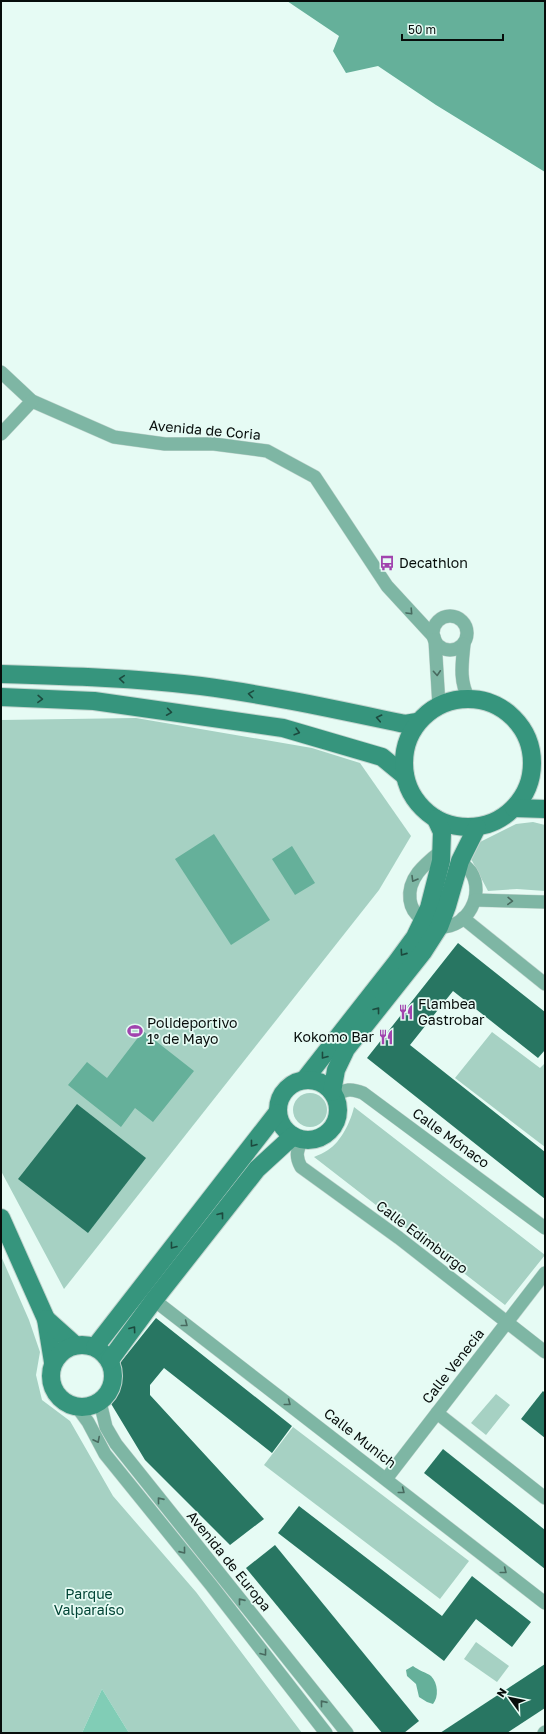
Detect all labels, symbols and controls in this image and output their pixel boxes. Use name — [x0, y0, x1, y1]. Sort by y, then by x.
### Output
scale bar — [402, 16, 503, 42]
text: 50 m — [408, 22, 436, 37]
street label: Avenida de Coria — [149, 416, 262, 443]
bus stop icon: Decathlon — [378, 554, 396, 572]
place label: Decathlon — [399, 554, 468, 571]
one-way arrow — [405, 607, 413, 615]
one-way arrow — [432, 670, 441, 676]
one-way arrow — [119, 675, 125, 684]
one-way arrow — [248, 690, 254, 699]
one-way arrow — [37, 694, 43, 703]
one-way arrow — [166, 707, 172, 716]
one-way arrow — [375, 715, 382, 723]
one-way arrow — [294, 727, 301, 736]
one-way arrow — [412, 875, 419, 882]
one-way arrow — [507, 897, 513, 905]
one-way arrow — [400, 949, 408, 956]
place label: Flambea Gastrobar — [418, 995, 485, 1028]
restaurant icon: Flambea Gastrobar — [397, 1003, 415, 1021]
one-way arrow — [372, 1008, 379, 1015]
place label: Polideportivo 1º de Mayo — [147, 1014, 237, 1047]
sports icon: Polideportivo 1º de Mayo — [126, 1022, 144, 1040]
place label: Kokomo Bar — [293, 1028, 375, 1045]
restaurant icon: Kokomo Bar — [377, 1028, 395, 1046]
one-way arrow — [321, 1052, 328, 1059]
street label: Calle Mónaco — [410, 1104, 493, 1171]
one-way arrow — [251, 1139, 258, 1146]
street label: Calle Edimburgo — [373, 1197, 472, 1277]
one-way arrow — [216, 1212, 223, 1219]
one-way arrow — [171, 1242, 178, 1249]
one-way arrow — [180, 1319, 187, 1326]
street label: Calle Venecia — [418, 1325, 487, 1407]
one-way arrow — [128, 1326, 135, 1333]
one-way arrow — [283, 1399, 290, 1406]
street label: Calle Munich — [321, 1404, 400, 1471]
one-way arrow — [93, 1435, 100, 1443]
one-way arrow — [397, 1486, 404, 1493]
one-way arrow — [157, 1498, 164, 1505]
street label: Avenida de Europa — [184, 1507, 275, 1614]
one-way arrow — [178, 1546, 185, 1553]
one-way arrow — [500, 1566, 507, 1573]
park label: Parque Valparaíso — [54, 1585, 124, 1618]
one-way arrow — [239, 1599, 246, 1606]
one-way arrow — [259, 1648, 266, 1655]
north arrow — [490, 1678, 530, 1718]
text: N — [493, 1685, 509, 1699]
one-way arrow — [320, 1700, 327, 1707]

